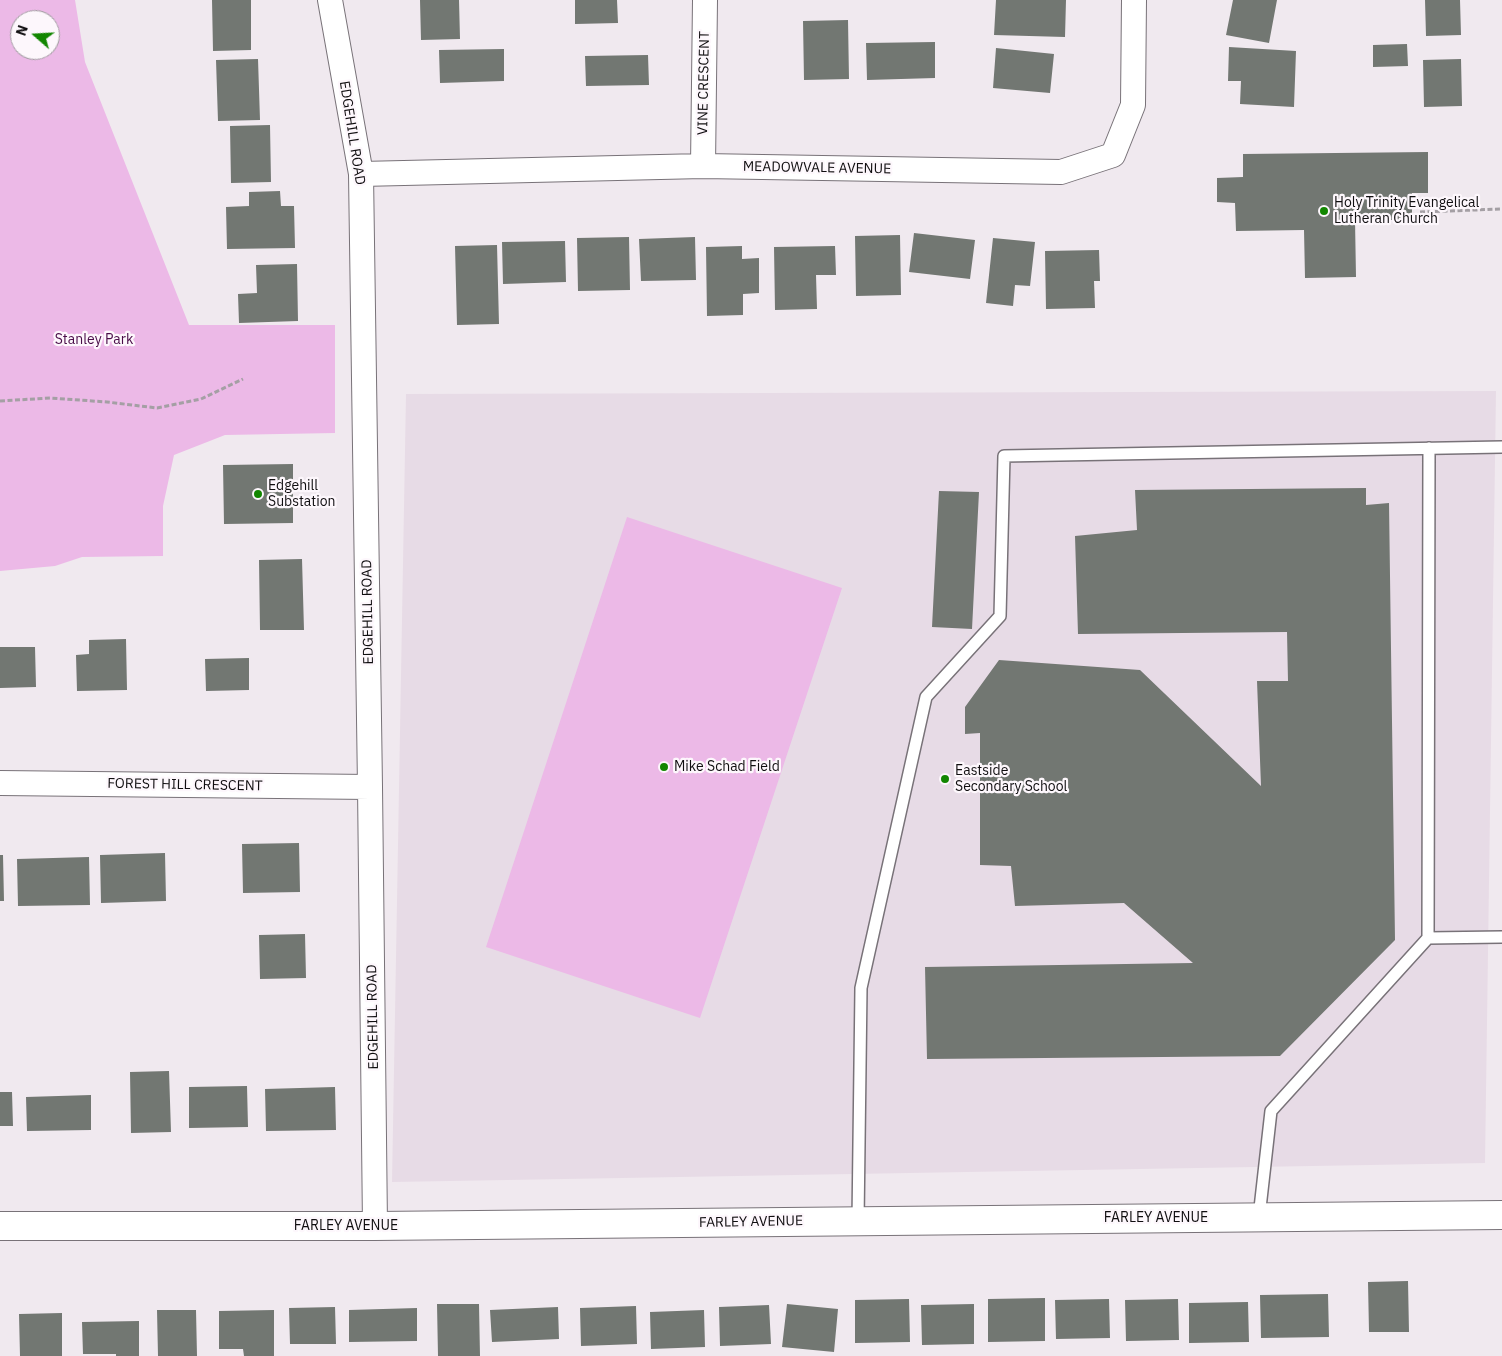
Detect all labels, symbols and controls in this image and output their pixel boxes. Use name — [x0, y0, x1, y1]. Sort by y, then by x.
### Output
north arrow — [10, 10, 60, 60]
text: N — [12, 23, 32, 38]
street label: VINE CRESCENT — [695, 31, 713, 135]
street label: EDGEHILL ROAD — [335, 80, 369, 186]
street label: MEADOWVALE AVENUE — [743, 158, 891, 178]
place label: Holy Trinity Evangelical Lutheran Church — [1334, 195, 1479, 228]
marker: Holy Trinity Evangelical Lutheran Church — [1318, 205, 1330, 217]
park label: Stanley Park — [55, 332, 133, 348]
place label: Edgehill Substation — [268, 478, 336, 511]
marker: Edgehill Substation — [252, 488, 264, 500]
street label: EDGEHILL ROAD — [359, 559, 377, 665]
place label: Mike Schad Field — [674, 759, 780, 775]
marker: Mike Schad Field — [658, 761, 670, 773]
place label: Eastside Secondary School — [955, 763, 1067, 796]
marker: Eastside Secondary School — [939, 773, 951, 785]
street label: FOREST HILL CRESCENT — [107, 775, 263, 795]
street label: EDGEHILL ROAD — [364, 964, 382, 1070]
street label: FARLEY AVENUE — [1104, 1210, 1208, 1226]
street label: FARLEY AVENUE — [699, 1213, 803, 1231]
street label: FARLEY AVENUE — [294, 1218, 398, 1234]

